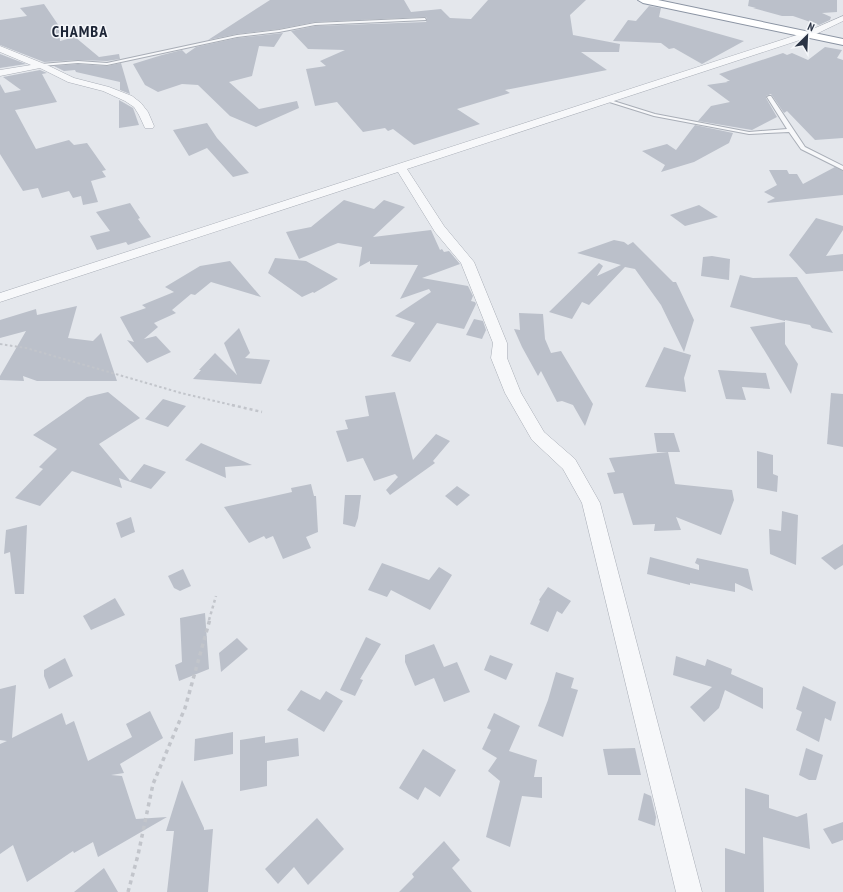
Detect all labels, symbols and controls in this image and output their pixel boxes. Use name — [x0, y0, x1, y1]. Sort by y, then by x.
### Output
north arrow — [787, 16, 827, 56]
text: N — [806, 19, 817, 34]
district label: CHAMBA — [52, 21, 108, 41]

